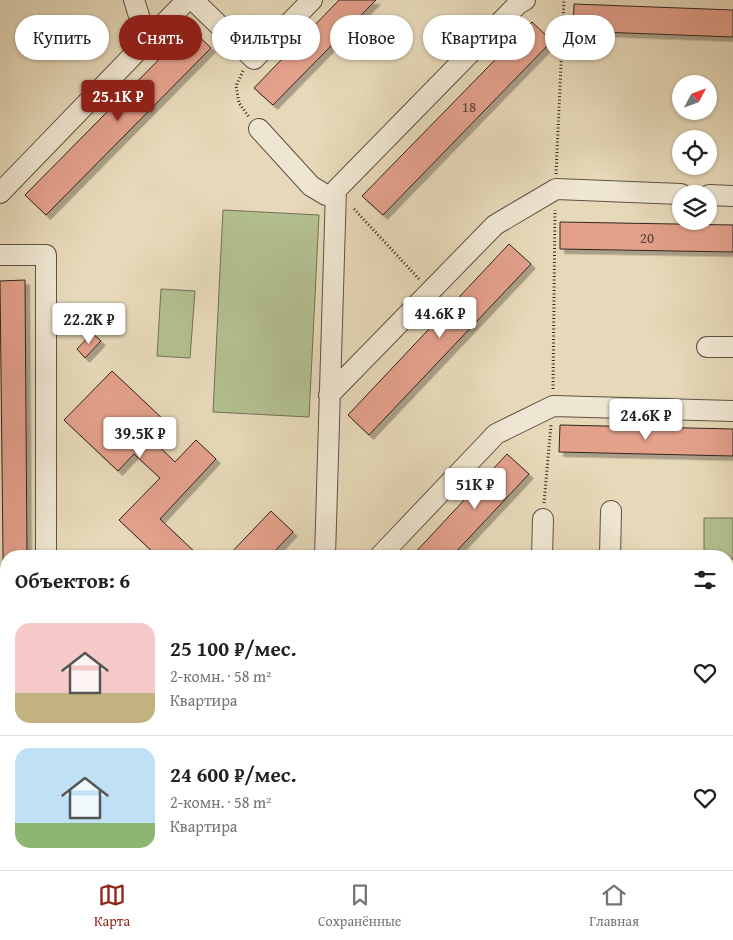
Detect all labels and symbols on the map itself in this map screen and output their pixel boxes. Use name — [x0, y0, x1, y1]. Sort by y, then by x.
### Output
north arrow — [672, 75, 718, 120]
pin: 25.1K ₽ — [72, 80, 164, 122]
house number: 18 — [462, 96, 476, 117]
house number: 20 — [640, 227, 654, 248]
pin: 44.6K ₽ — [394, 296, 486, 339]
pin: 22.2K ₽ — [43, 302, 135, 345]
pin: 24.6K ₽ — [600, 398, 692, 441]
pin: 39.5K ₽ — [94, 416, 186, 459]
pin: 51K ₽ — [440, 468, 510, 510]

